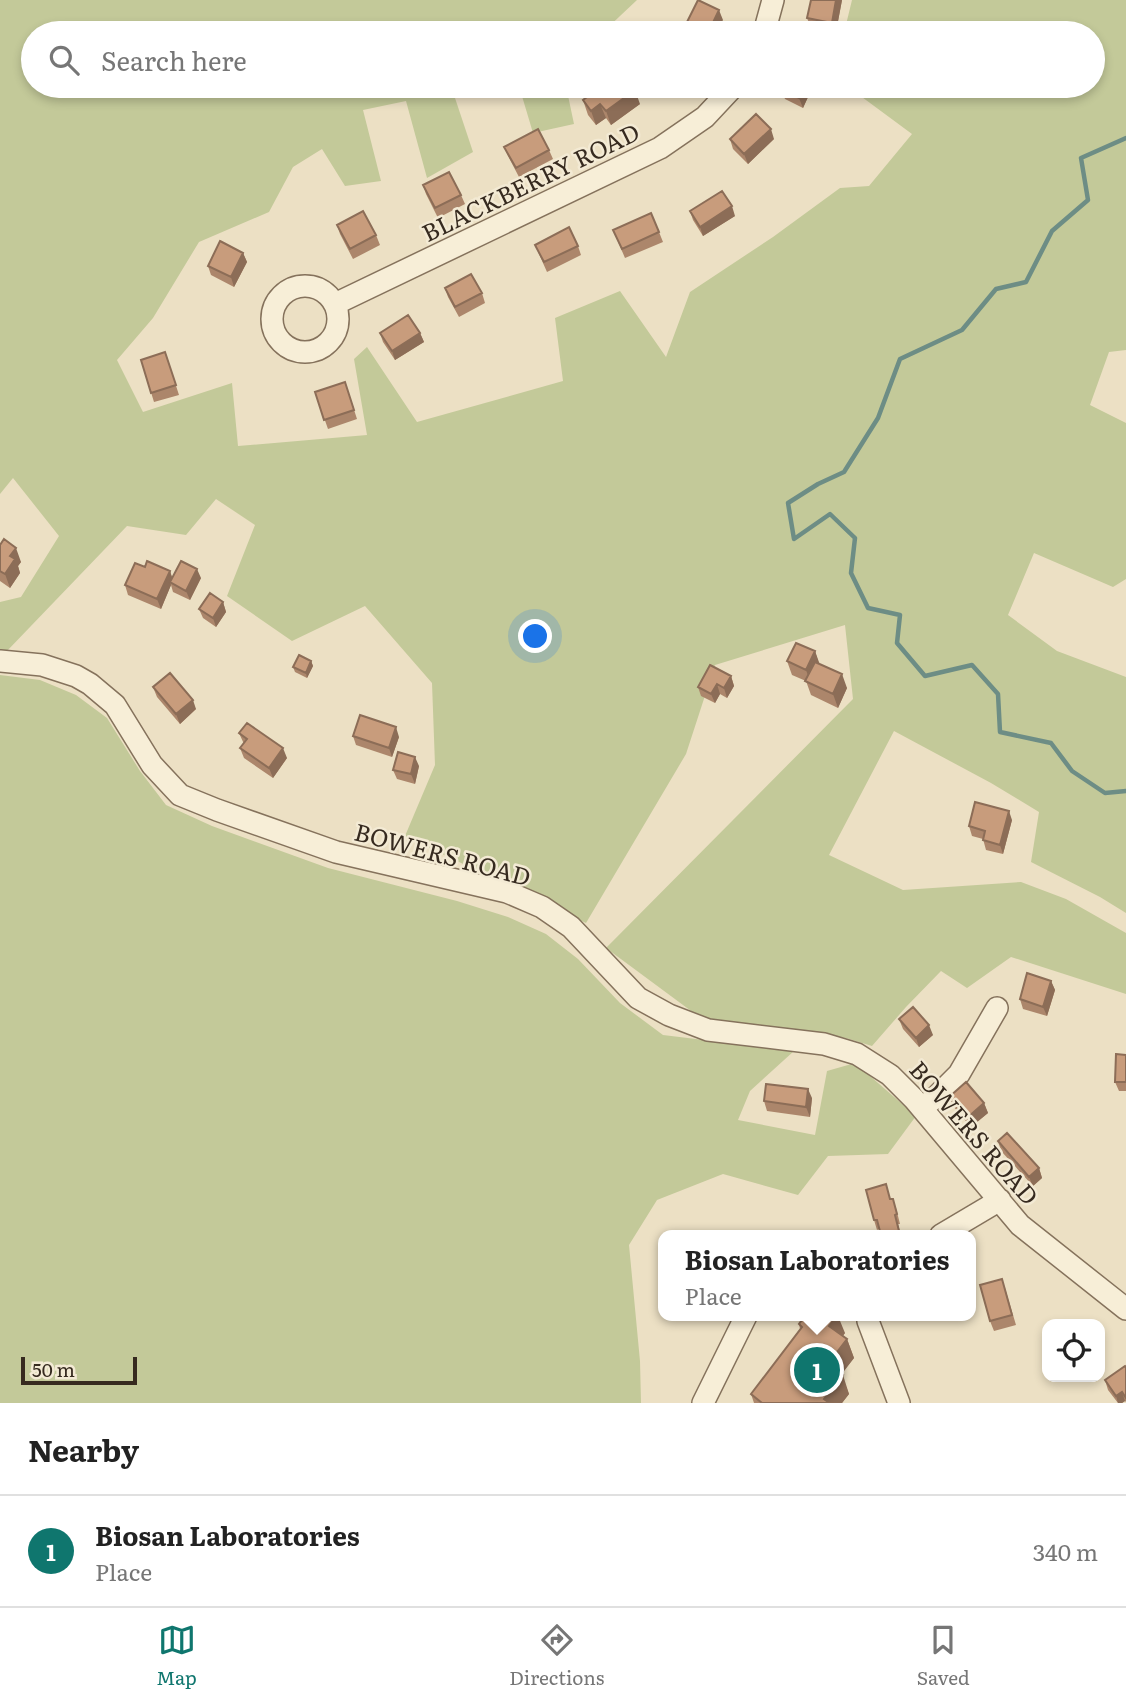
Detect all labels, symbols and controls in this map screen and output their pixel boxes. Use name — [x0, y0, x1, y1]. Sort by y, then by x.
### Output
search box — [21, 21, 1105, 98]
text: Search here — [101, 40, 247, 79]
icon: search — [45, 41, 83, 79]
street label: BLACKBERRY ROAD — [415, 113, 645, 249]
your location — [518, 619, 552, 653]
street label: BOWERS ROAD — [351, 813, 535, 893]
street label: BOWERS ROAD — [902, 1052, 1048, 1212]
popup — [658, 1230, 976, 1321]
text: Biosan Laboratories — [685, 1239, 949, 1278]
text: Place — [685, 1278, 742, 1312]
map controls — [1042, 1319, 1105, 1382]
button: locate — [1042, 1319, 1105, 1382]
pin: 1 — [794, 1344, 840, 1396]
scale bar — [21, 1354, 136, 1386]
text: 50 m — [32, 1355, 75, 1383]
text: Nearby — [28, 1427, 139, 1471]
text: Biosan Laboratories — [95, 1515, 360, 1554]
text: 1 — [46, 1534, 56, 1568]
text: 340 m — [1033, 1534, 1098, 1568]
text: Place — [95, 1554, 152, 1588]
tab: Map — [156, 1621, 197, 1691]
tab: Directions — [509, 1621, 604, 1691]
tab: Saved — [917, 1621, 970, 1691]

